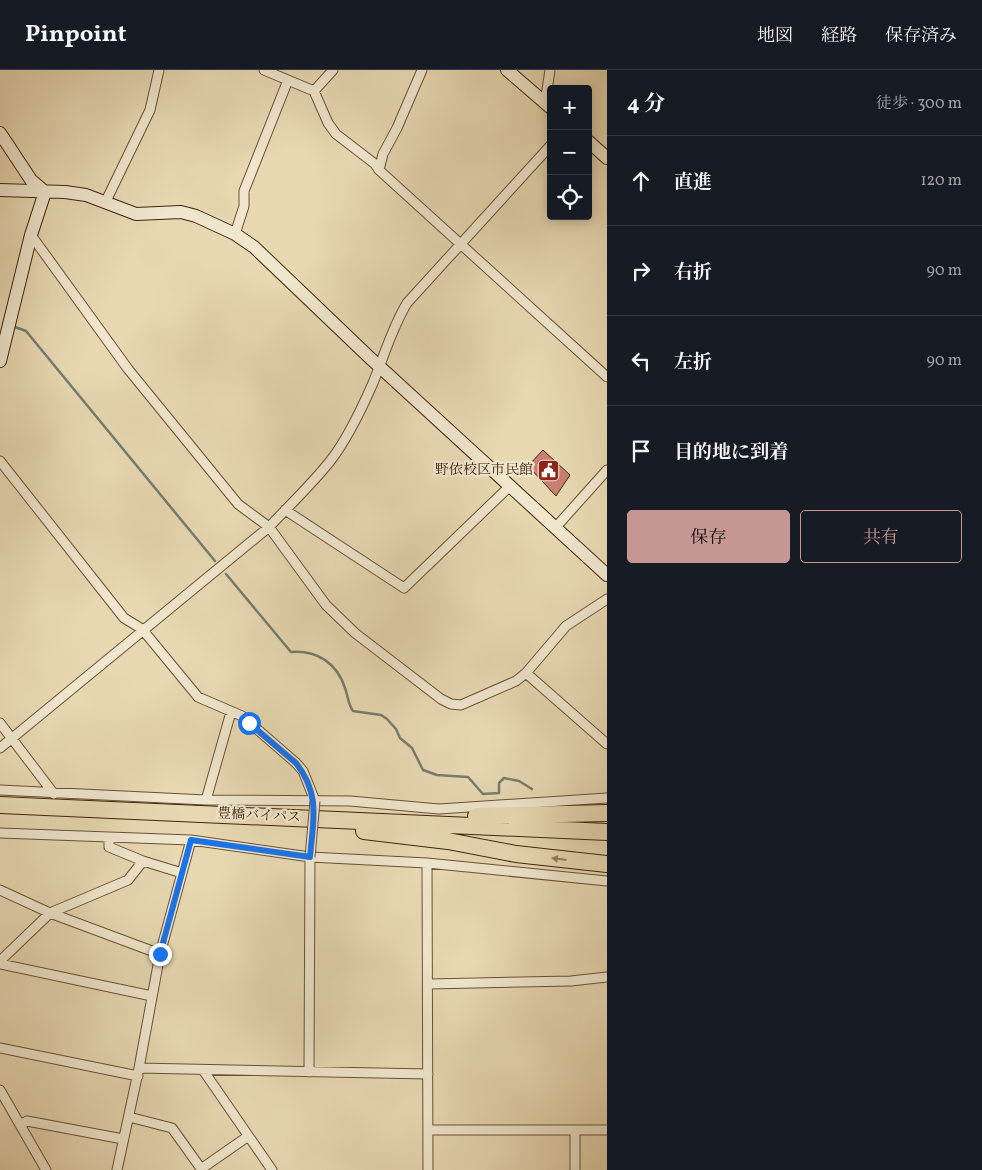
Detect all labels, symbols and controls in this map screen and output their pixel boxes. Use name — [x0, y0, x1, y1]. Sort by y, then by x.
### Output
text: Pinpoint — [25, 18, 127, 52]
text: 地図 — [757, 24, 793, 49]
text: 経路 — [821, 24, 857, 49]
text: 保存済み — [885, 24, 957, 49]
map controls — [547, 85, 592, 220]
button: + — [547, 85, 592, 130]
text: 4 分 — [627, 90, 665, 119]
text: 徒歩 · 300 m — [876, 93, 962, 115]
button: − — [547, 130, 592, 175]
icon: ahead — [627, 167, 655, 195]
text: 直進 — [674, 170, 712, 196]
text: 120 m — [920, 170, 962, 192]
button: locate — [547, 175, 592, 220]
icon: right — [627, 257, 655, 285]
text: 右折 — [674, 260, 712, 286]
text: 90 m — [926, 260, 962, 282]
icon: left — [627, 347, 655, 375]
text: 左折 — [674, 350, 712, 376]
text: 90 m — [926, 350, 962, 372]
icon: arrive — [627, 437, 655, 465]
text: 目的地に到着 — [674, 440, 788, 466]
public building icon: 野依校区市民館 — [537, 458, 561, 482]
place label: 野依校区市民館 — [435, 461, 533, 480]
button: 保存 — [627, 510, 790, 563]
button: 共有 — [800, 510, 962, 563]
route start — [238, 712, 261, 735]
street label: 豊橋バイパス — [217, 804, 301, 828]
one-way arrow — [550, 855, 566, 863]
route end — [149, 943, 172, 966]

